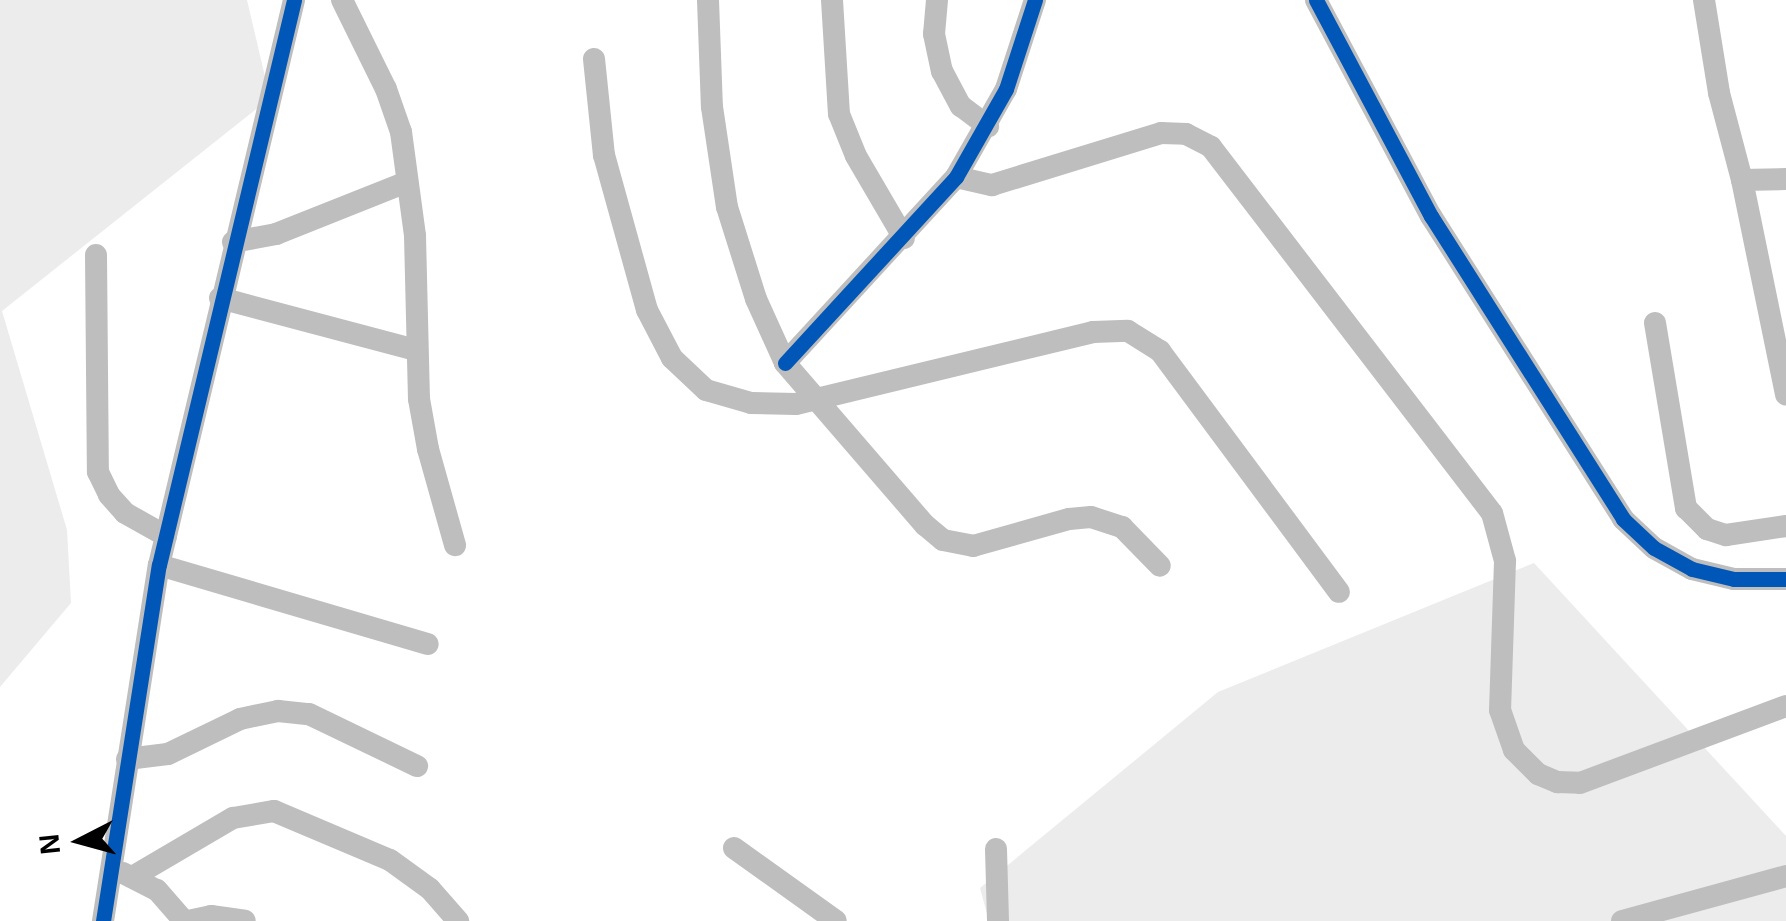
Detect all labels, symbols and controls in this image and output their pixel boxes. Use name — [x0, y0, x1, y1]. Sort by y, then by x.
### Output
north arrow — [30, 791, 130, 891]
text: N — [33, 833, 66, 856]

